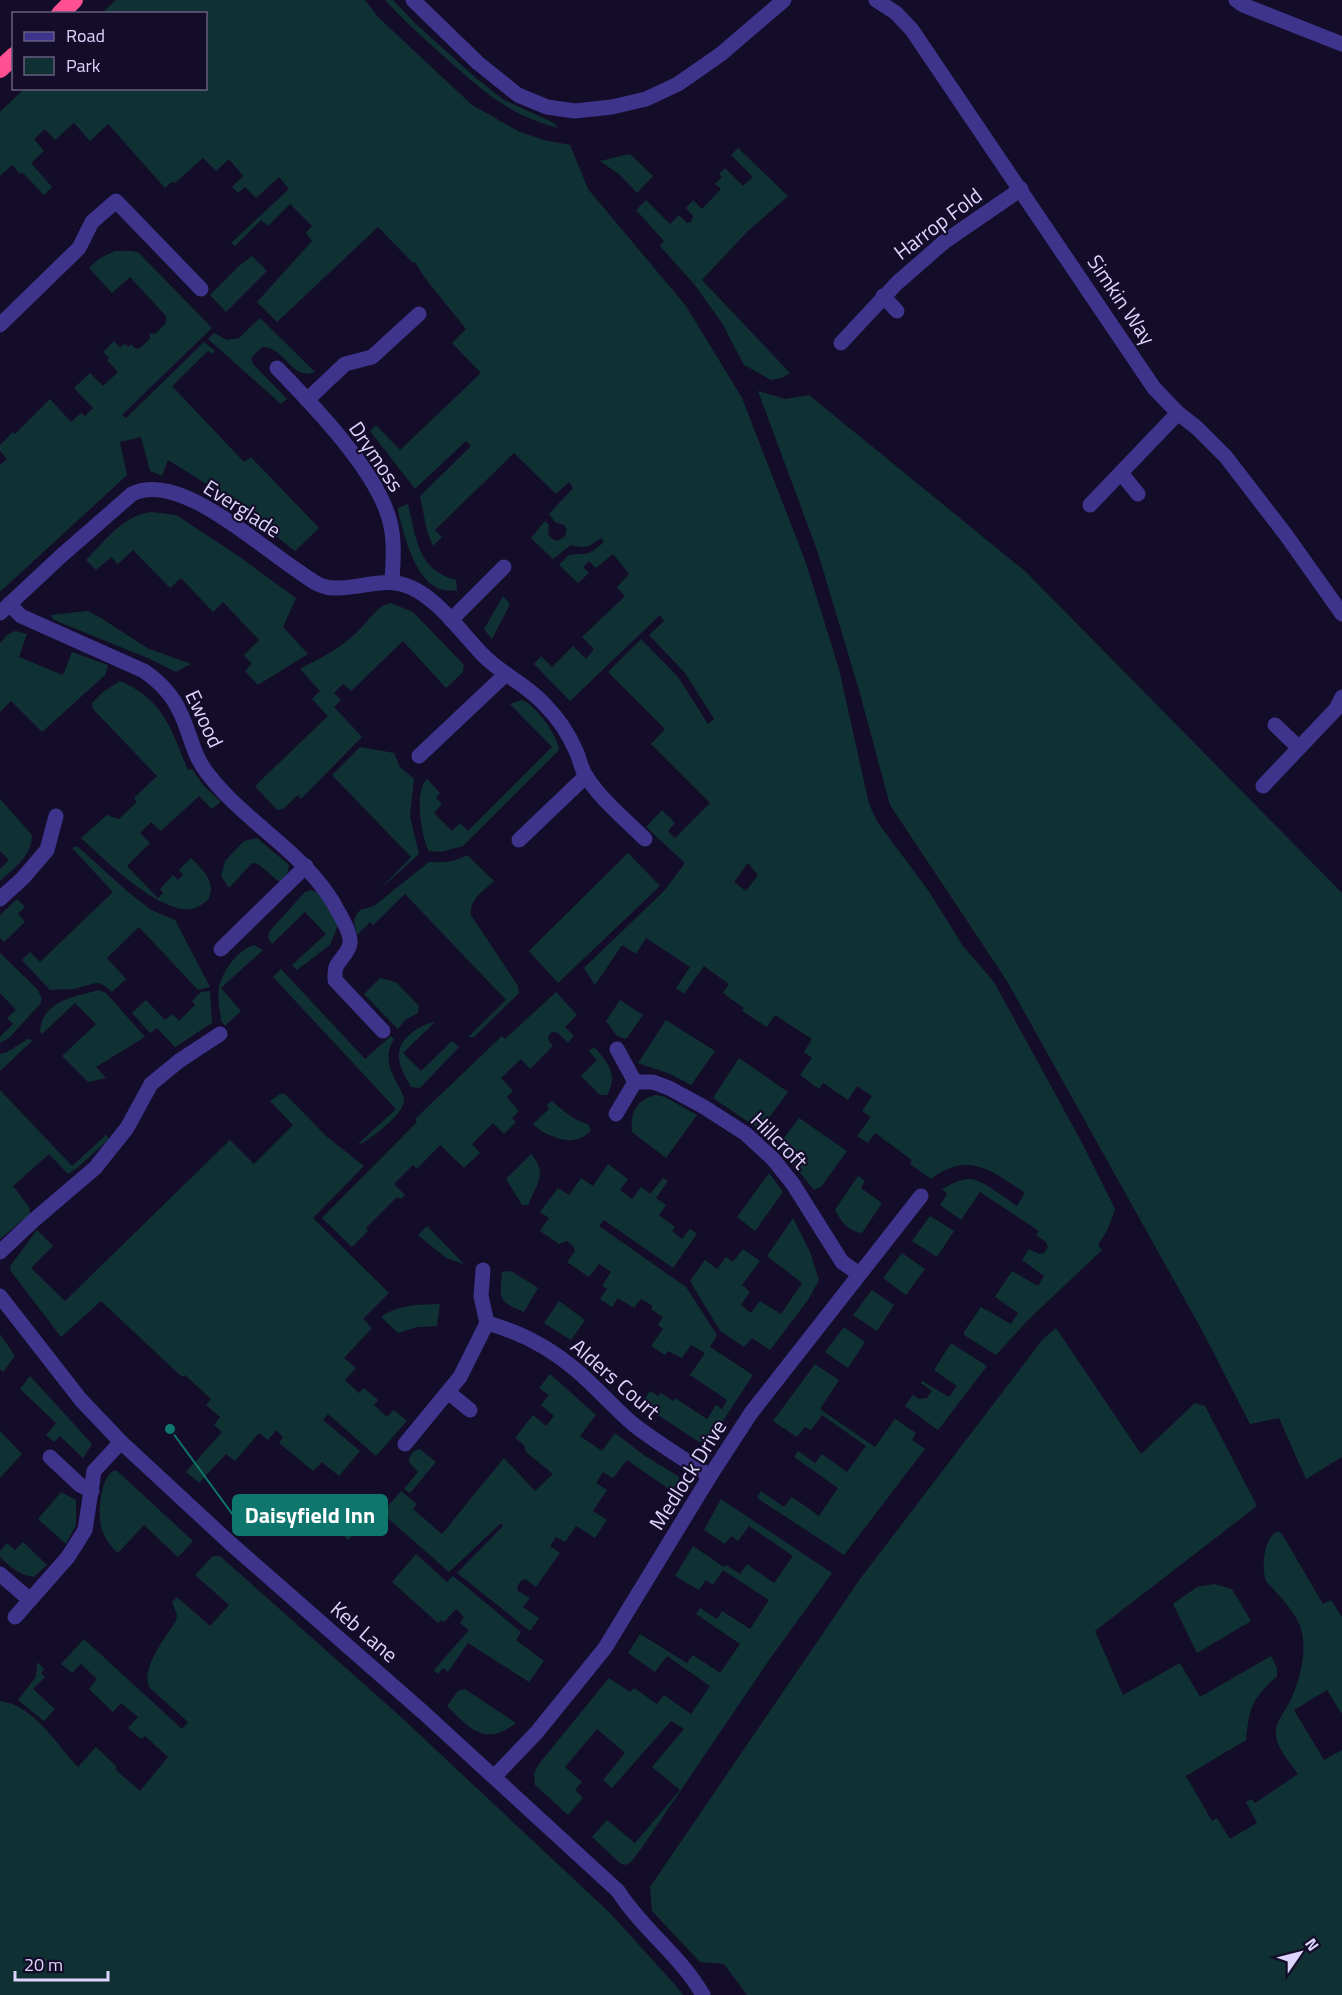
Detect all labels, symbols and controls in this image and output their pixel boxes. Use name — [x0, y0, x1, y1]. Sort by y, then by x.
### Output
legend — [12, 12, 207, 90]
text: Road — [66, 22, 105, 49]
text: Park — [66, 52, 101, 79]
street label: Harrop Fold — [886, 179, 988, 267]
street label: Simkin Way — [1080, 248, 1164, 351]
street label: Drymoss — [341, 415, 412, 498]
street label: Everglade — [197, 471, 288, 545]
street label: Ewood — [178, 684, 232, 753]
street label: Hillcroft — [744, 1104, 816, 1177]
street label: Alders Court — [564, 1330, 668, 1426]
street label: Medlock Drive — [640, 1413, 734, 1536]
callout: Daisyfield Inn — [233, 1495, 387, 1535]
text: Daisyfield Inn — [245, 1498, 375, 1532]
street label: Keb Lane — [324, 1593, 405, 1670]
north arrow — [1270, 1923, 1330, 1983]
text: N — [1299, 1933, 1325, 1956]
scale bar — [15, 1944, 108, 1982]
text: 20 m — [24, 1951, 63, 1978]

